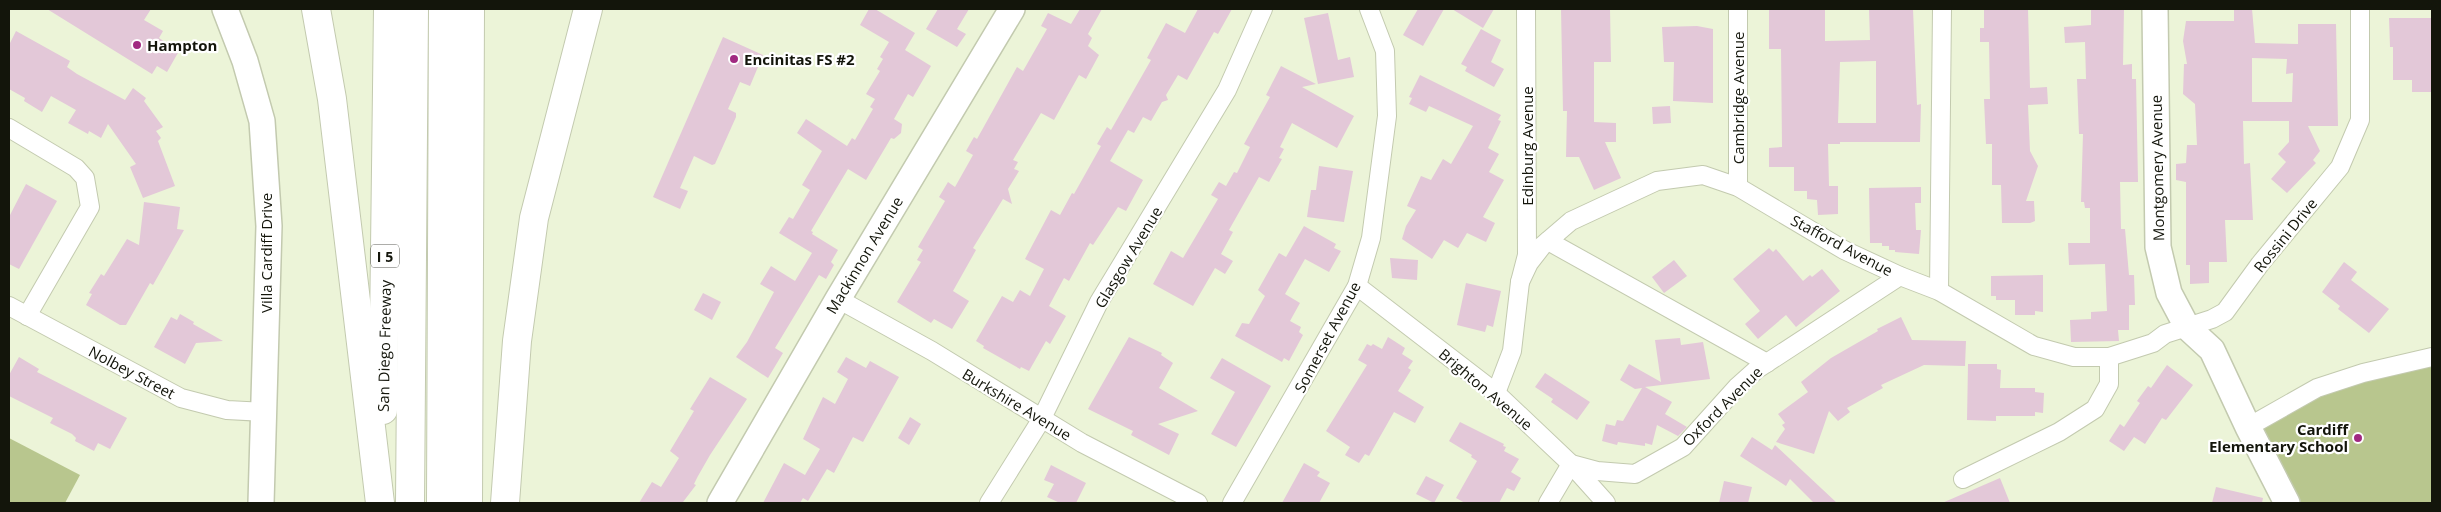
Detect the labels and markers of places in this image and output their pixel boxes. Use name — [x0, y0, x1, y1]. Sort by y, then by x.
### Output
place label: Hampton — [147, 35, 217, 55]
marker: Hampton — [131, 39, 143, 51]
place label: Encinitas FS #2 — [744, 49, 855, 69]
marker: Encinitas FS #2 — [728, 53, 740, 65]
place label: Cardiff Elementary School — [2209, 419, 2349, 456]
marker: Cardiff Elementary School — [2352, 432, 2364, 444]

